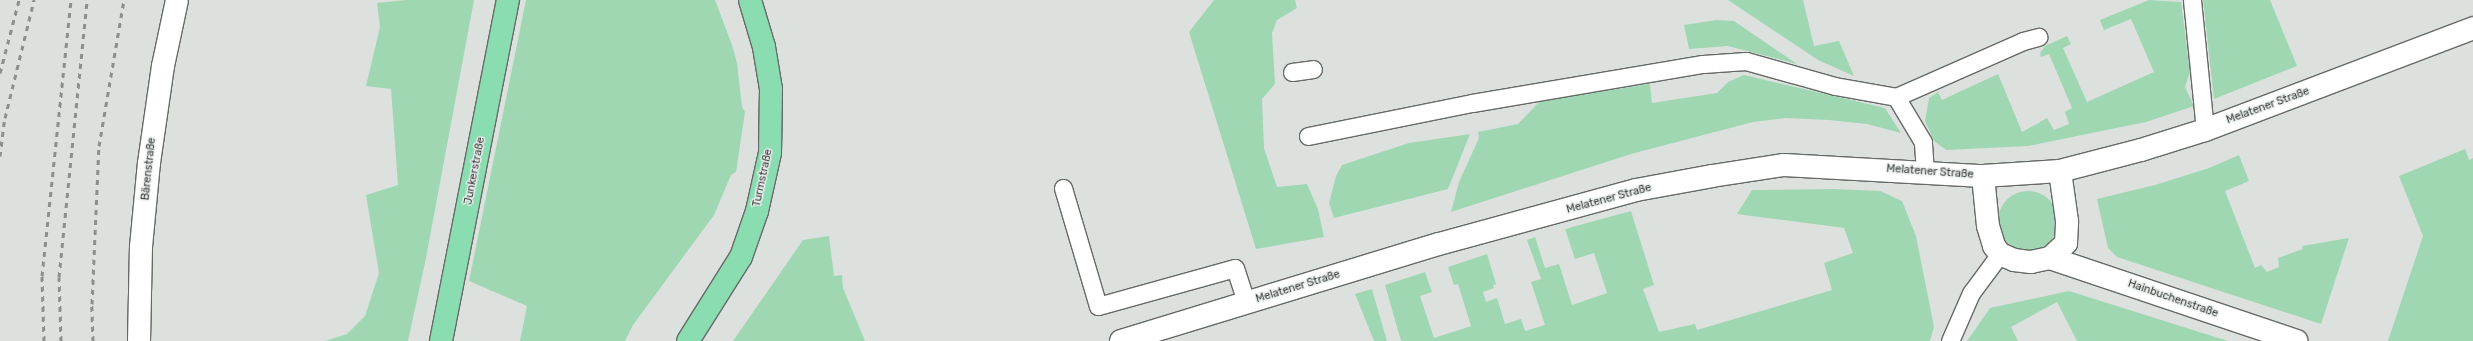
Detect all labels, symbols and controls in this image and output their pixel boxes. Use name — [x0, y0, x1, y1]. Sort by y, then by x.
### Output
street label: Melatener Straße — [2225, 85, 2311, 127]
street label: Junkerstraße — [462, 136, 488, 206]
street label: Bärenstraße — [139, 137, 159, 201]
street label: Turmstraße — [750, 148, 776, 208]
street label: Melatener Straße — [1886, 162, 1974, 182]
street label: Melatener Straße — [1565, 181, 1653, 217]
street label: Melatener Straße — [1254, 268, 1342, 306]
street label: Hainbuchenstraße — [2126, 277, 2220, 321]

